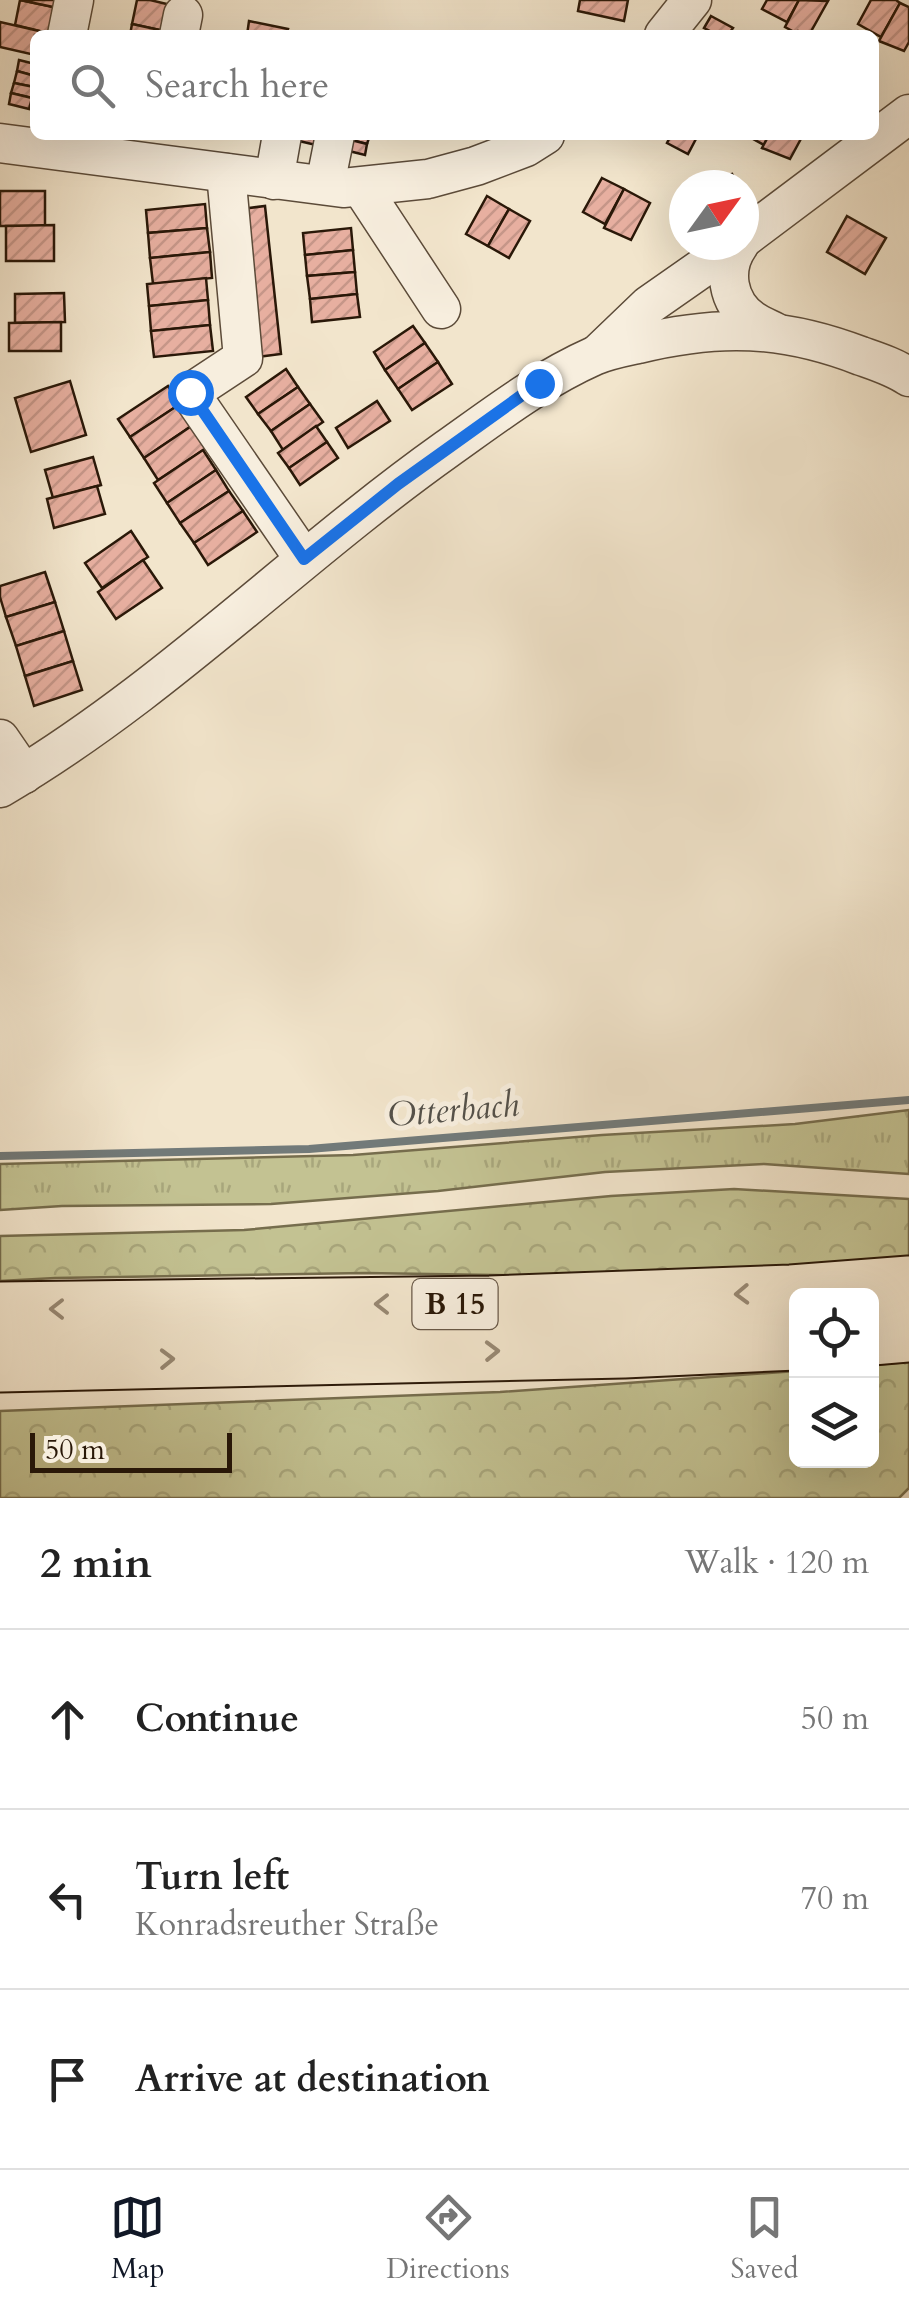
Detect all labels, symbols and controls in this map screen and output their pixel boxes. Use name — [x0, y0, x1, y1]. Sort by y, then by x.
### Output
search box — [30, 30, 879, 140]
icon: search — [65, 58, 120, 113]
text: Search here — [145, 59, 329, 111]
north arrow — [669, 170, 759, 260]
route end — [517, 361, 563, 407]
route start — [168, 370, 214, 416]
water label: Otterbach — [385, 1080, 521, 1140]
road number: B 15 — [412, 1279, 498, 1329]
one-way arrow — [733, 1284, 749, 1305]
map controls — [789, 1288, 879, 1468]
button: locate — [789, 1288, 879, 1378]
one-way arrow — [374, 1293, 390, 1315]
one-way arrow — [49, 1298, 64, 1320]
one-way arrow — [485, 1341, 501, 1362]
one-way arrow — [160, 1349, 176, 1370]
button: layers — [789, 1378, 879, 1468]
scale bar — [30, 1428, 232, 1472]
text: 50 m — [45, 1431, 105, 1469]
text: 2 min — [40, 1535, 152, 1592]
text: Walk · 120 m — [684, 1541, 869, 1585]
icon: ahead — [40, 1692, 95, 1747]
text: Continue — [135, 1693, 299, 1745]
text: 50 m — [801, 1697, 869, 1741]
text: Turn left — [135, 1851, 289, 1903]
icon: left — [40, 1872, 95, 1927]
text: 70 m — [801, 1877, 869, 1921]
text: Konradsreuther Straße — [135, 1903, 439, 1947]
icon: arrive — [40, 2052, 95, 2107]
text: Arrive at destination — [135, 2053, 490, 2105]
tab: Map — [110, 2190, 165, 2288]
tab: Directions — [386, 2190, 510, 2288]
tab: Saved — [731, 2190, 799, 2288]

